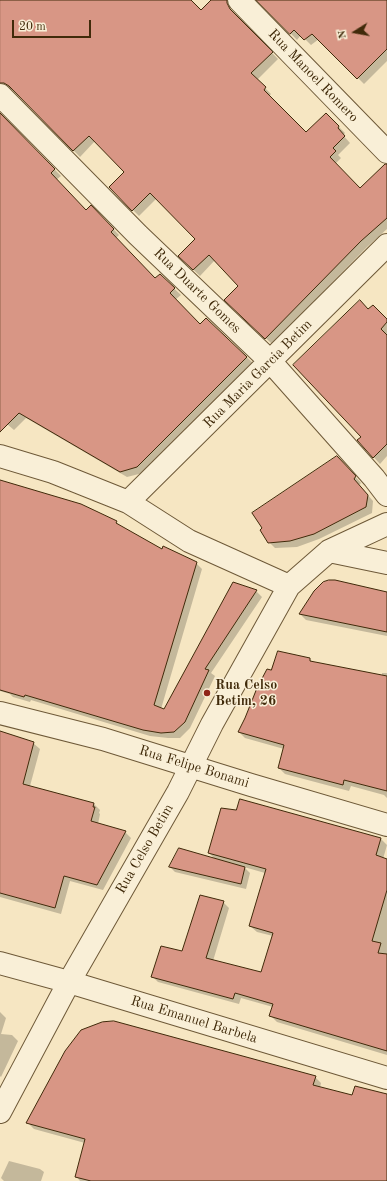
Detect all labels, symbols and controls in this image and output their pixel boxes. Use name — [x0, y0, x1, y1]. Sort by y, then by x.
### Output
scale bar — [14, 12, 93, 38]
north arrow — [335, 12, 375, 52]
text: 20 m — [19, 21, 46, 33]
street label: Rua Manoel Romero — [264, 26, 362, 126]
text: N — [337, 29, 349, 40]
street label: Rua Duarte Gomes — [150, 245, 244, 337]
street label: Rua Maria Garcia Betim — [200, 316, 316, 432]
place label: Rua Celso Betim, 26 — [215, 677, 277, 710]
marker: Rua Celso Betim, 26 — [202, 688, 212, 698]
street label: Rua Felipe Bonami — [137, 742, 251, 792]
street label: Rua Celso Betim — [113, 801, 177, 897]
street label: Rua Emanuel Barbela — [129, 993, 259, 1047]

